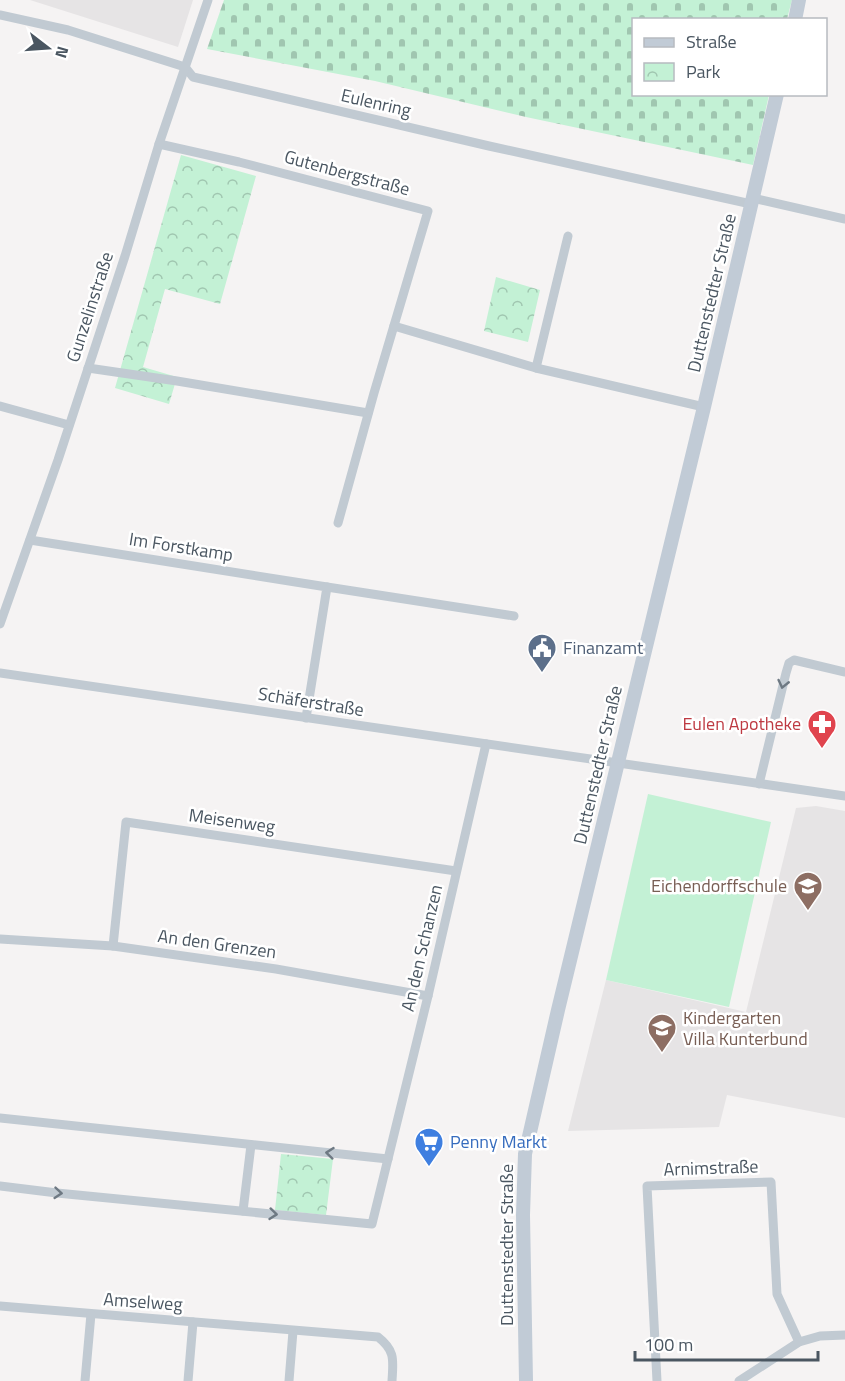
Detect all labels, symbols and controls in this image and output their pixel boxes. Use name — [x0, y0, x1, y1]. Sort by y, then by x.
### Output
north arrow — [18, 18, 78, 78]
legend — [632, 18, 827, 96]
text: Straße — [686, 28, 737, 55]
text: N — [49, 44, 75, 61]
text: Park — [686, 58, 721, 85]
street label: Eulenring — [338, 81, 414, 124]
street label: Gutenbergstraße — [281, 143, 413, 202]
street label: Duttenstedter Straße — [680, 211, 743, 375]
street label: Gunzelinstraße — [59, 248, 120, 366]
street label: Im Forstkamp — [127, 525, 235, 568]
public building icon: Finanzamt — [526, 632, 558, 674]
place label: Finanzamt — [563, 634, 644, 661]
one-way arrow — [777, 679, 790, 689]
street label: Schäferstraße — [256, 680, 366, 723]
street label: Duttenstedter Straße — [566, 683, 629, 847]
pharmacy icon: Eulen Apotheke — [806, 708, 838, 750]
place label: Eulen Apotheke — [683, 710, 801, 737]
street label: Meisenweg — [187, 801, 277, 840]
school or university icon: Eichendorffschule — [792, 870, 824, 912]
place label: Eichendorffschule — [651, 872, 787, 899]
street label: An den Schanzen — [394, 882, 449, 1014]
street label: An den Grenzen — [156, 922, 278, 965]
place label: Kindergarten Villa Kunterbund — [683, 1004, 808, 1052]
school or university icon: Kindergarten Villa Kunterbund — [646, 1012, 678, 1054]
supermarket icon: Penny Markt — [413, 1126, 445, 1168]
place label: Penny Markt — [450, 1128, 548, 1155]
one-way arrow — [325, 1147, 334, 1160]
street label: Arnimstraße — [663, 1152, 759, 1183]
street label: Duttenstedter Straße — [493, 1164, 520, 1326]
one-way arrow — [54, 1186, 63, 1199]
one-way arrow — [269, 1207, 278, 1220]
street label: Amselweg — [103, 1285, 184, 1318]
scale bar — [635, 1324, 818, 1362]
text: 100 m — [644, 1331, 693, 1358]

